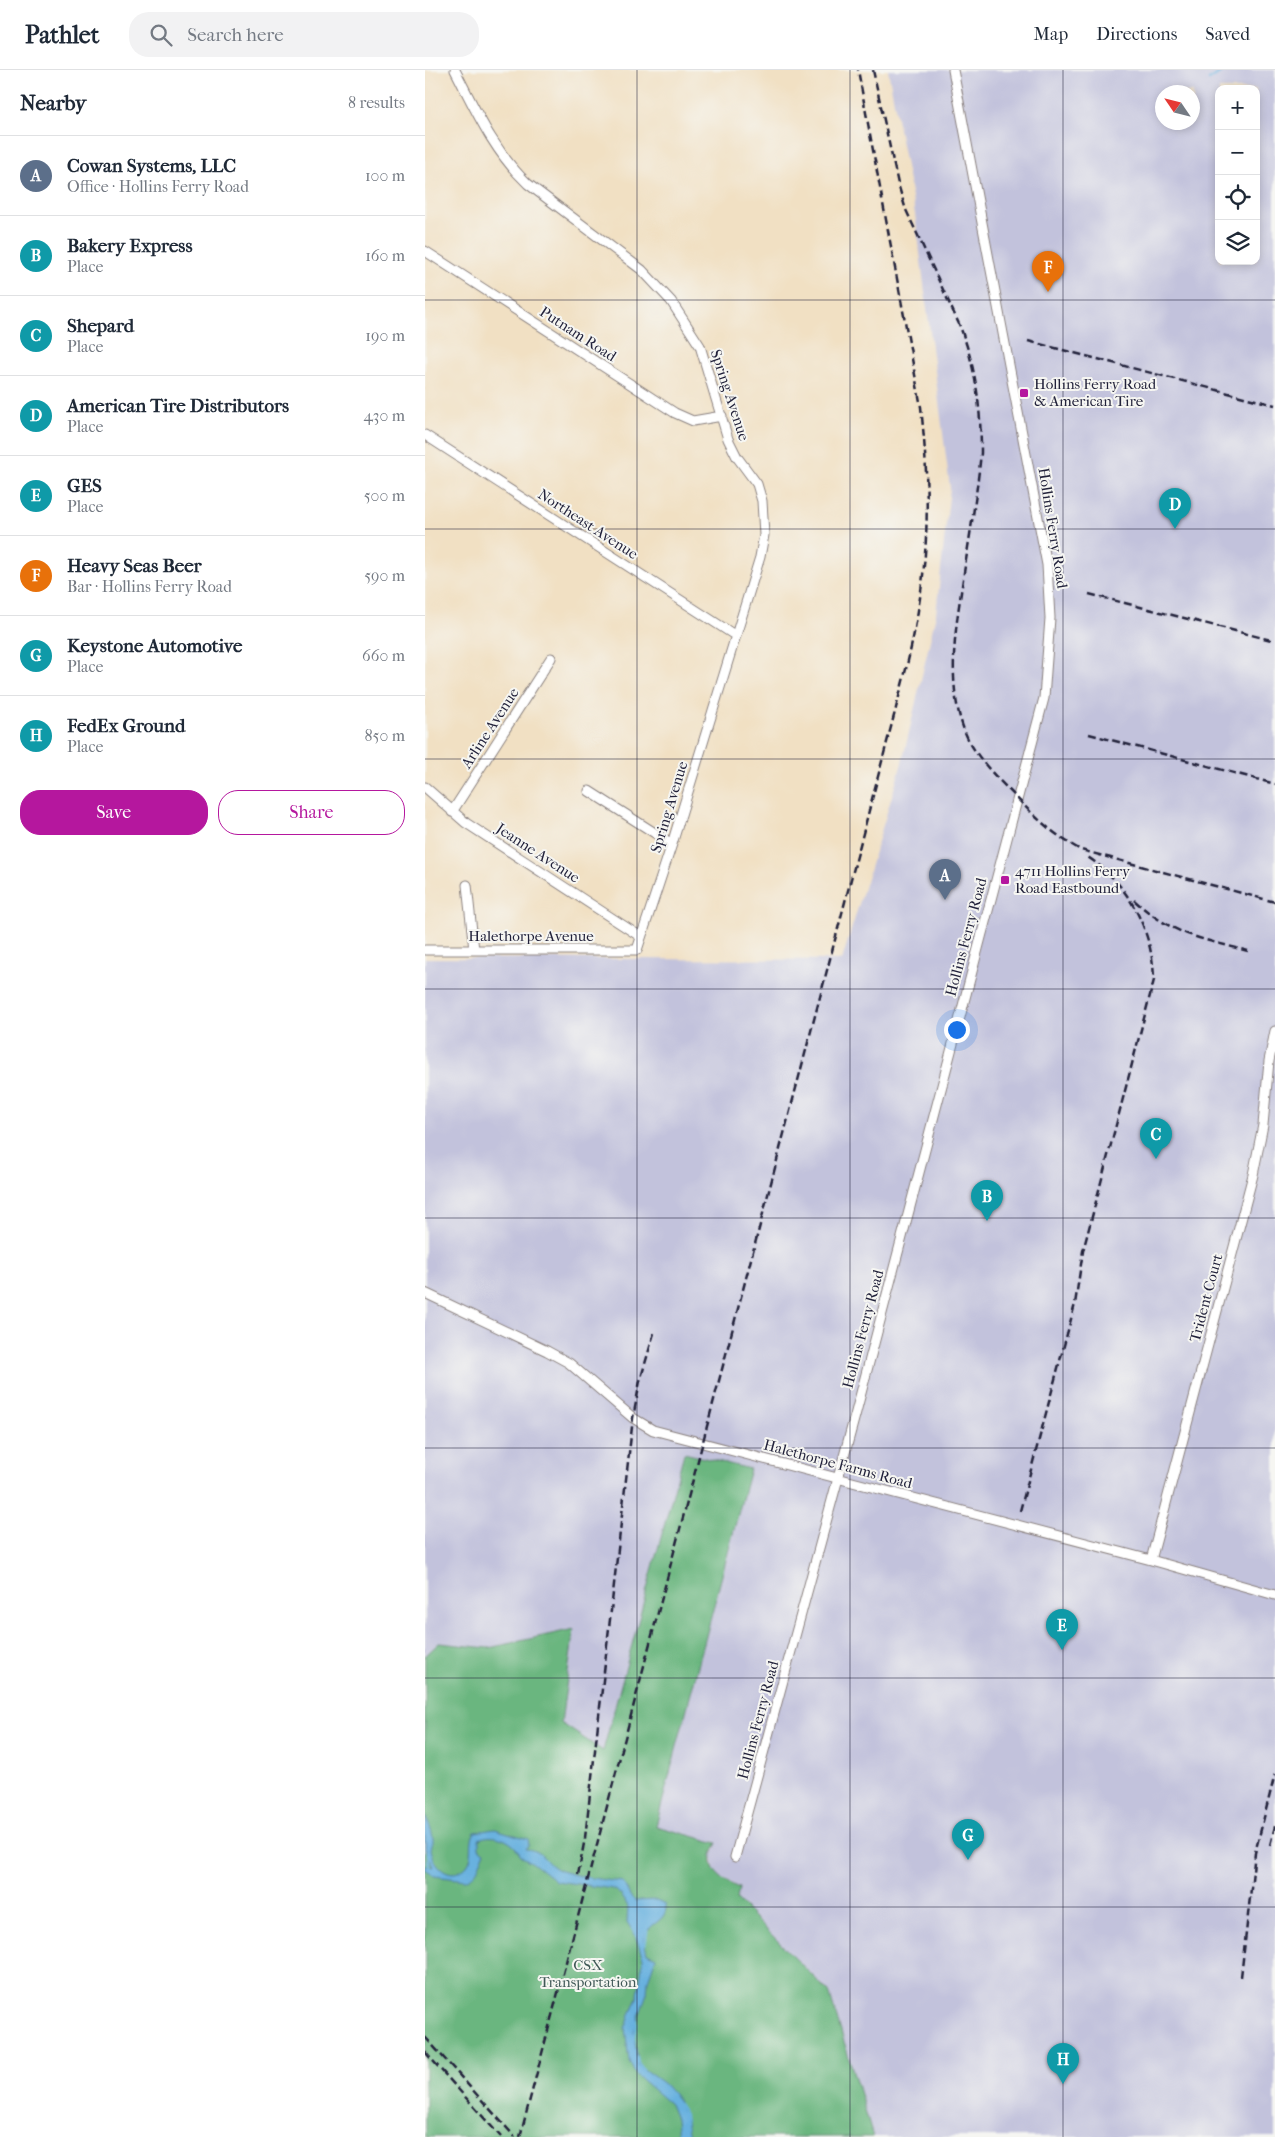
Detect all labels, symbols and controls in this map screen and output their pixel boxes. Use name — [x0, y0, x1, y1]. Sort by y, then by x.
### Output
search box — [129, 12, 479, 57]
text: Pathlet — [25, 21, 99, 49]
icon: search — [147, 21, 175, 49]
text: Search here — [187, 24, 284, 46]
text: Map — [1034, 24, 1068, 45]
text: Directions — [1096, 24, 1177, 45]
text: Saved — [1205, 24, 1250, 45]
north arrow — [1155, 85, 1200, 130]
map controls — [1215, 85, 1260, 265]
button: + — [1215, 85, 1260, 130]
text: Nearby — [20, 91, 86, 115]
text: 8 results — [348, 93, 405, 112]
button: − — [1215, 130, 1260, 175]
text: Cowan Systems, LLC — [67, 155, 236, 177]
text: A — [31, 166, 41, 185]
text: 100 m — [365, 166, 405, 185]
button: locate — [1215, 175, 1260, 220]
text: Office · Hollins Ferry Road — [67, 177, 249, 196]
button: layers — [1215, 220, 1260, 265]
text: Bakery Express — [67, 235, 192, 257]
text: B — [31, 246, 41, 265]
text: 160 m — [365, 246, 405, 265]
pin: F — [1032, 251, 1064, 292]
text: Place — [67, 257, 103, 276]
street label: Putnam Road — [536, 303, 620, 366]
text: Shepard — [67, 315, 134, 337]
text: C — [31, 326, 41, 345]
text: 190 m — [365, 326, 405, 345]
text: Place — [67, 337, 103, 356]
street label: Spring Avenue — [707, 347, 753, 443]
place label: Hollins Ferry Road & American Tire — [1034, 375, 1157, 410]
marker: Hollins Ferry Road & American Tire — [1018, 387, 1030, 399]
text: American Tire Distributors — [67, 395, 289, 417]
text: D — [30, 406, 42, 425]
text: 430 m — [363, 406, 405, 425]
text: Place — [67, 417, 103, 436]
street label: Hollins Ferry Road — [1035, 466, 1072, 591]
text: GES — [67, 475, 102, 497]
street label: Northeast Avenue — [535, 485, 642, 563]
text: E — [31, 486, 41, 505]
text: 500 m — [364, 486, 405, 505]
pin: D — [1159, 488, 1191, 529]
text: Place — [67, 497, 103, 516]
text: Heavy Seas Beer — [67, 555, 202, 577]
text: F — [32, 566, 40, 585]
text: 590 m — [364, 566, 405, 585]
text: Bar · Hollins Ferry Road — [67, 577, 232, 596]
text: Keystone Automotive — [67, 635, 242, 657]
text: G — [30, 646, 42, 665]
text: 660 m — [362, 646, 405, 665]
text: Place — [67, 657, 103, 676]
street label: Arline Avenue — [457, 684, 523, 772]
text: FedEx Ground — [67, 715, 185, 737]
text: H — [30, 726, 42, 745]
text: 850 m — [365, 726, 405, 745]
text: Place — [67, 737, 103, 756]
street label: Spring Avenue — [647, 758, 692, 855]
button: Save — [20, 790, 208, 835]
button: Share — [218, 790, 405, 835]
street label: Jeanne Avenue — [492, 819, 584, 887]
pin: A — [929, 859, 961, 900]
place label: 4711 Hollins Ferry Road Eastbound — [1015, 862, 1131, 897]
marker: 4711 Hollins Ferry Road Eastbound — [999, 874, 1011, 886]
street label: Hollins Ferry Road — [942, 875, 991, 998]
street label: Halethorpe Avenue — [468, 927, 594, 945]
your location — [944, 1017, 970, 1043]
pin: C — [1140, 1118, 1172, 1159]
pin: B — [971, 1180, 1003, 1221]
street label: Trident Court — [1186, 1251, 1227, 1344]
street label: Hollins Ferry Road — [839, 1267, 888, 1390]
street label: Halethorpe Farms Road — [762, 1436, 915, 1493]
pin: E — [1046, 1609, 1078, 1650]
street label: Hollins Ferry Road — [734, 1658, 783, 1781]
pin: G — [952, 1819, 984, 1860]
park label: CSX Transportation — [540, 1956, 637, 1991]
pin: H — [1047, 2043, 1079, 2084]

